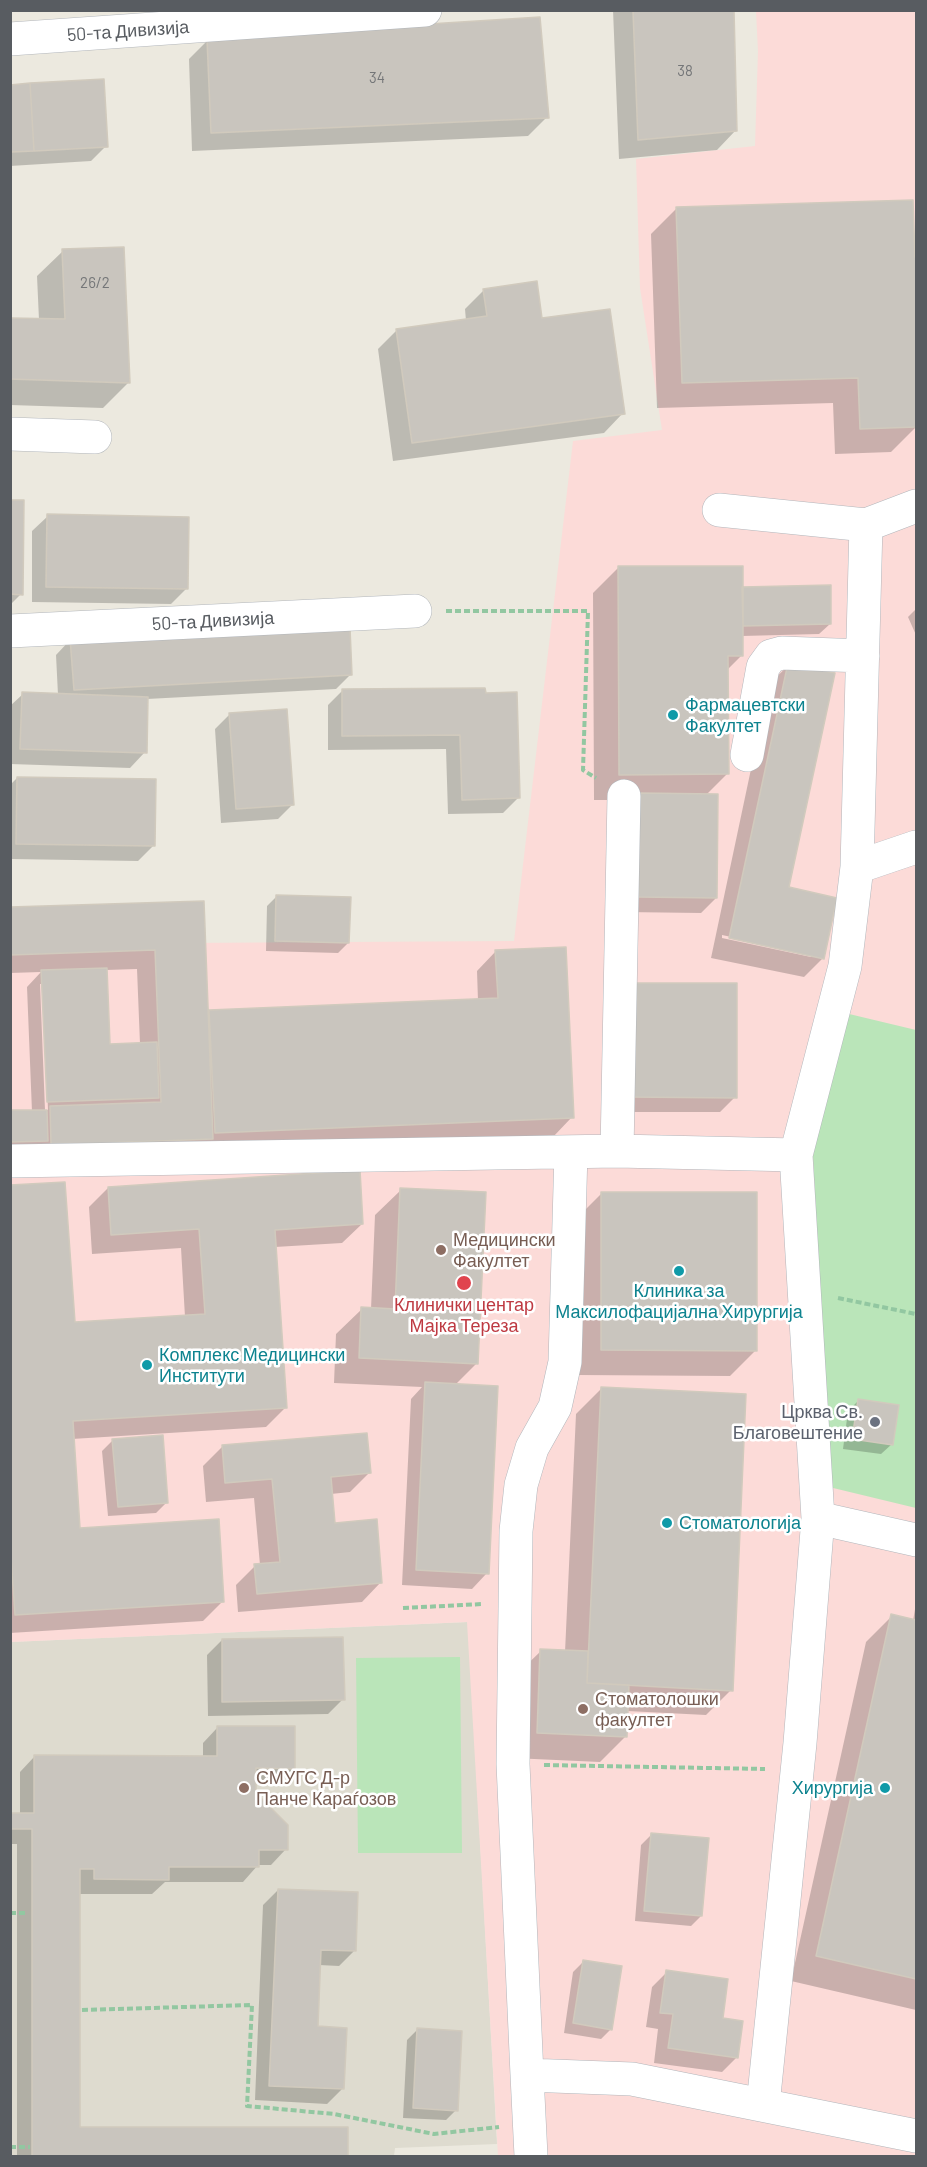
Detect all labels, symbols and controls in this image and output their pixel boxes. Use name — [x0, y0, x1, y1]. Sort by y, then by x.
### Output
street label: 50-та Дивизија — [66, 16, 190, 46]
house number: 38 — [677, 62, 693, 80]
house number: 34 — [369, 69, 385, 87]
house number: 26/2 — [80, 274, 110, 292]
street label: 50-та Дивизија — [151, 607, 275, 635]
place label: Фармацевтски Факултет — [685, 694, 805, 736]
marker: Фармацевтски Факултет — [666, 708, 680, 722]
place label: Медицински Факултет — [453, 1229, 556, 1272]
marker: Медицински Факултет — [434, 1243, 448, 1257]
marker: Клиника за Максилофацијална Хирургија — [672, 1264, 686, 1278]
marker: Клинички центар Мајка Тереза — [455, 1274, 473, 1292]
place label: Клиника за Максилофацијална Хирургија — [555, 1280, 803, 1322]
place label: Клинички центар Мајка Тереза — [394, 1294, 534, 1336]
place label: Комплекс Медицински Институти — [159, 1344, 345, 1386]
marker: Комплекс Медицински Институти — [140, 1358, 154, 1372]
place label: Црква Св. Благовештение — [733, 1401, 863, 1444]
marker: Црква Св. Благовештение — [868, 1415, 882, 1429]
place label: Стоматологија — [679, 1512, 801, 1534]
marker: Стоматологија — [660, 1516, 674, 1530]
place label: Стоматолошки факултет — [595, 1688, 719, 1730]
marker: Стоматолошки факултет — [576, 1702, 590, 1716]
place label: СМУГС Д-р Панче Караѓозов — [256, 1767, 396, 1810]
place label: Хирургија — [792, 1777, 873, 1799]
marker: СМУГС Д-р Панче Караѓозов — [237, 1781, 251, 1795]
marker: Хирургија — [878, 1781, 892, 1795]

